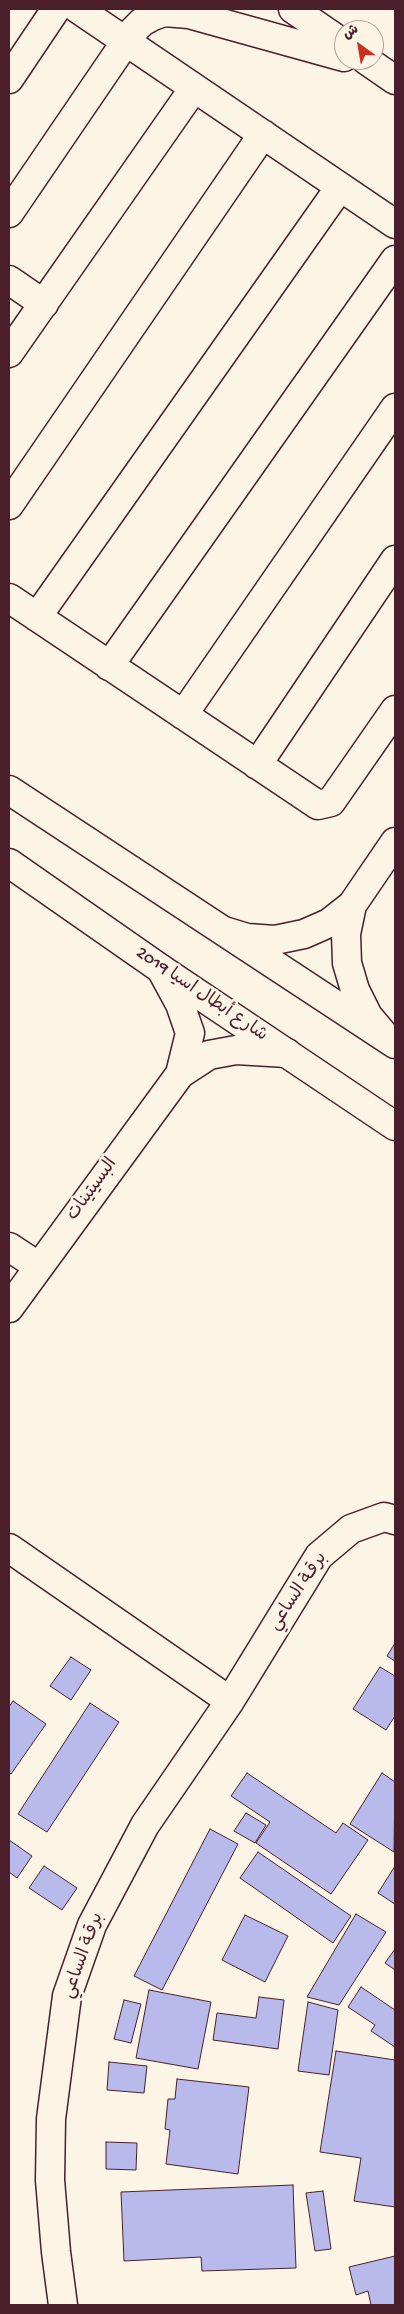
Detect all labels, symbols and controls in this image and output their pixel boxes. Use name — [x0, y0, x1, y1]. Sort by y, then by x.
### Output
north arrow — [334, 20, 384, 70]
text: ش — [340, 21, 362, 44]
street label: شارع أبطال اسيا 2019 — [131, 943, 271, 1047]
street label: البسيتينات — [63, 1154, 123, 1226]
street label: برقـة الساعي — [265, 1549, 333, 1635]
street label: برقـة الساعي — [59, 1910, 109, 2002]

